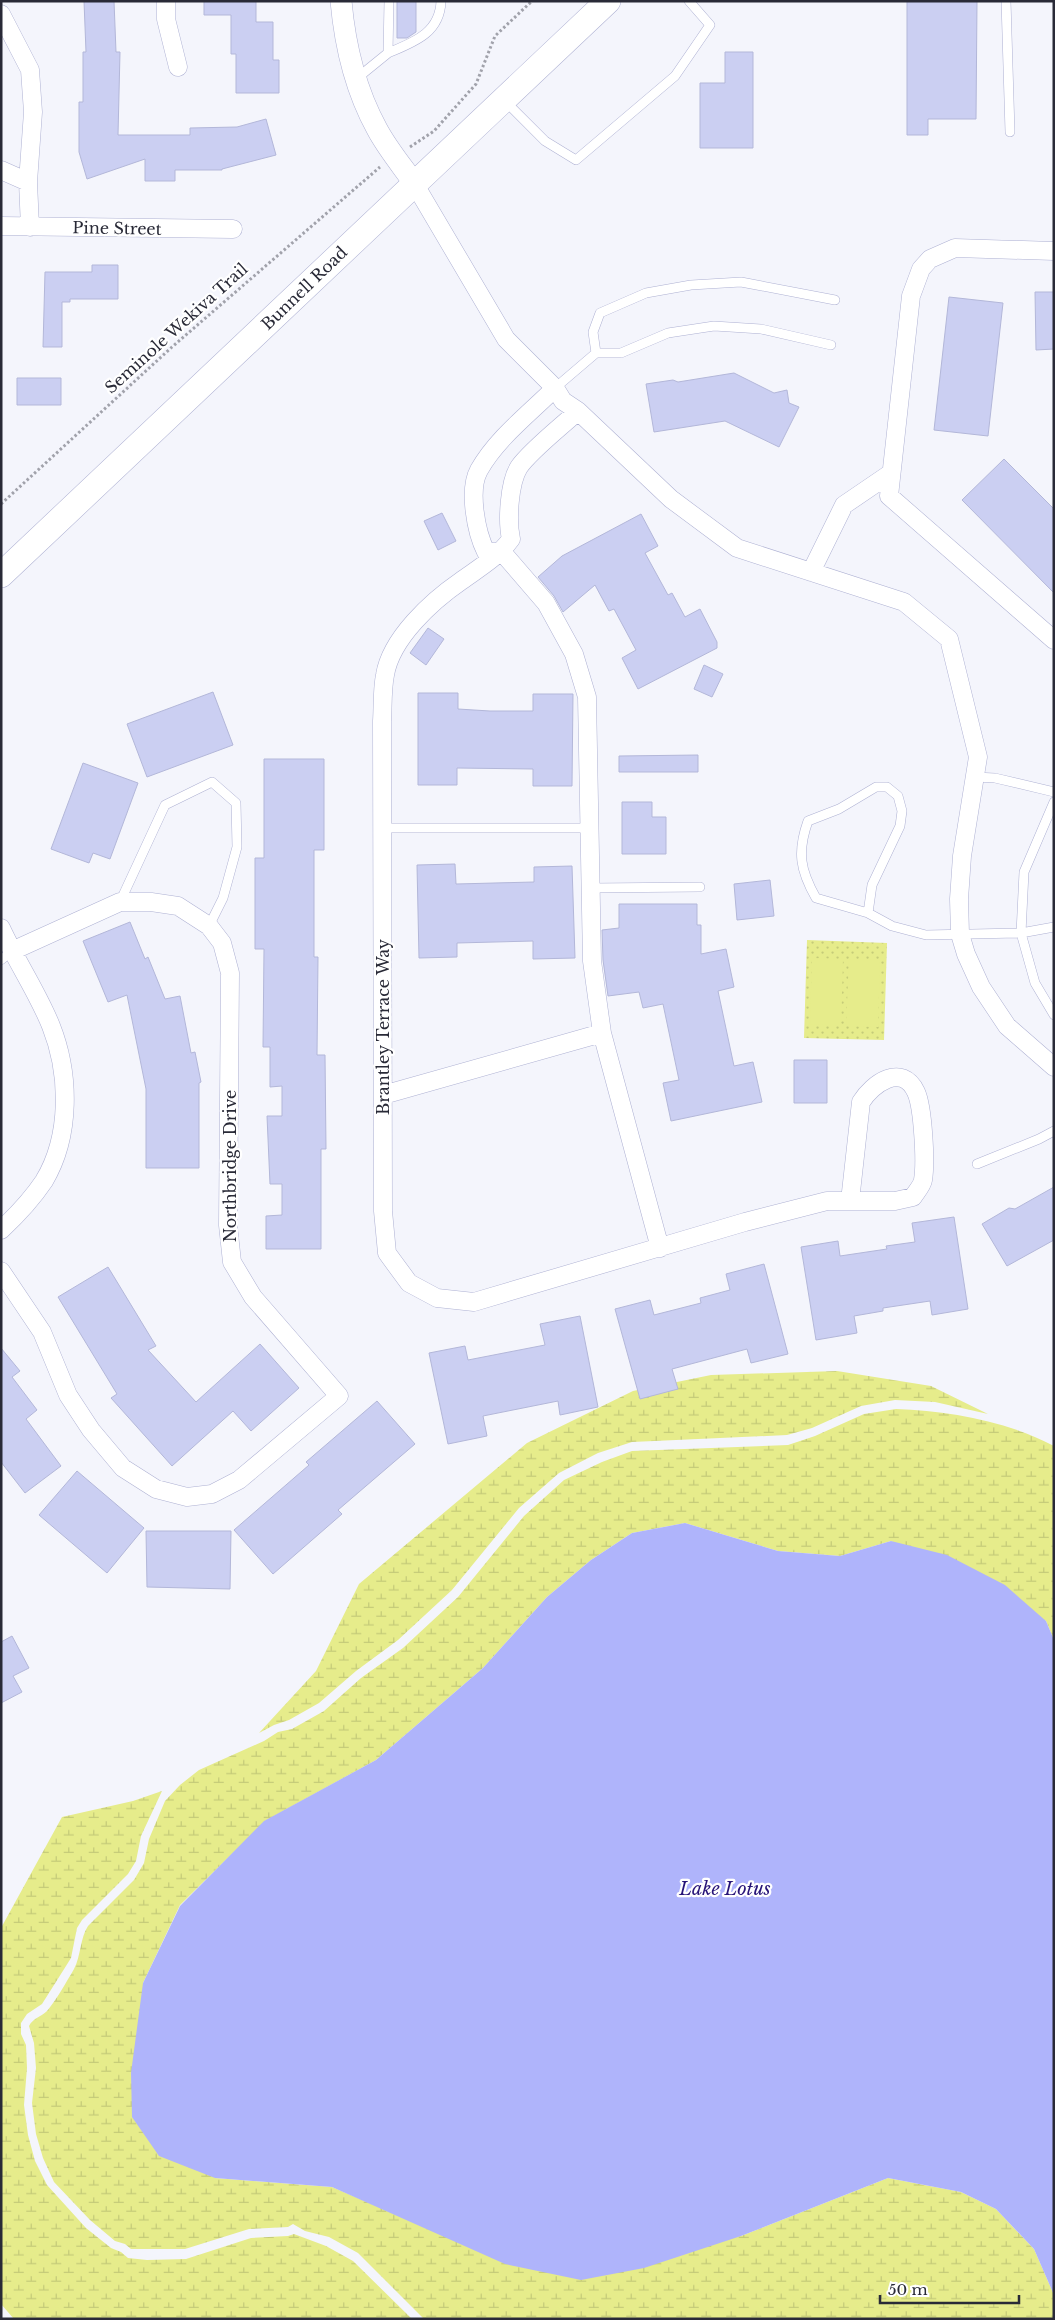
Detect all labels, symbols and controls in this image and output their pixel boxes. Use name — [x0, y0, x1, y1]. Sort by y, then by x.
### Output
street label: Pine Street — [72, 217, 162, 239]
street label: Bunnell Road — [257, 242, 351, 334]
street label: Seminole Wekiva Trail — [101, 259, 251, 397]
street label: Brantley Terrace Way — [373, 938, 393, 1115]
street label: Northbridge Drive — [220, 1090, 240, 1242]
water label: Lake Lotus — [678, 1878, 771, 1900]
scale bar — [880, 2272, 1019, 2304]
text: 50 m — [888, 2280, 928, 2299]

